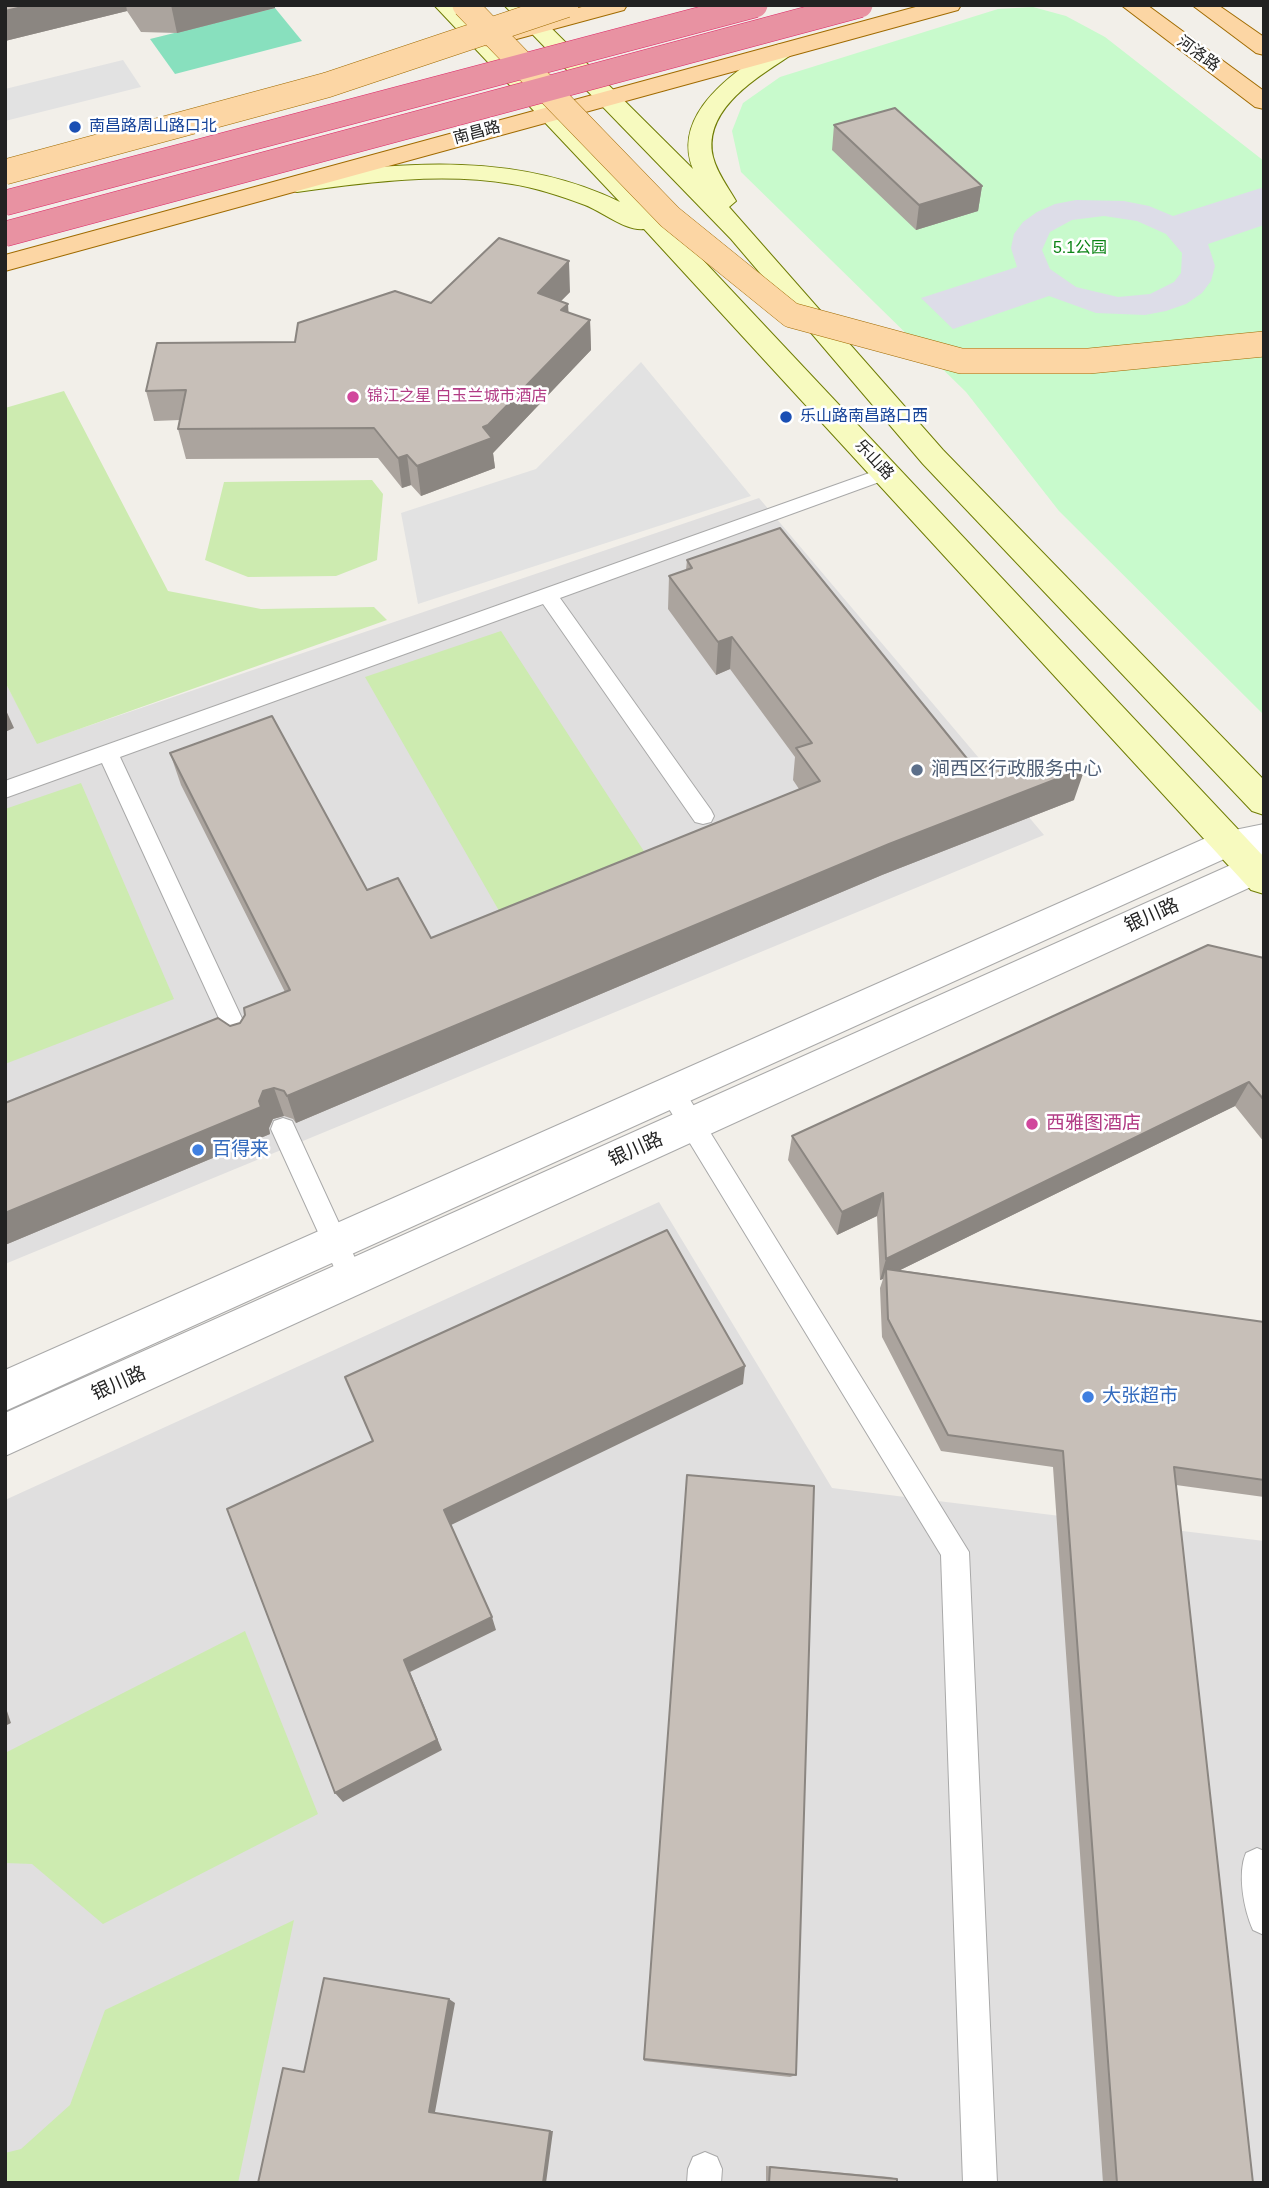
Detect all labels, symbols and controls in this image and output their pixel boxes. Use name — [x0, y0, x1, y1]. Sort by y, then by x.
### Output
street label: 河洛路 — [1173, 32, 1223, 76]
place label: 南昌路周山路口北 — [89, 117, 217, 137]
street label: 南昌路 — [451, 118, 503, 148]
marker: 南昌路周山路口北 — [67, 119, 83, 135]
park label: 5.1公园 — [1053, 239, 1107, 259]
place label: 锦江之星 白玉兰城市酒店 — [367, 387, 547, 407]
marker: 锦江之星 白玉兰城市酒店 — [345, 389, 361, 405]
place label: 乐山路南昌路口西 — [800, 407, 928, 427]
marker: 乐山路南昌路口西 — [778, 409, 794, 425]
street label: 乐山路 — [851, 436, 897, 484]
place label: 涧西区行政服务中心 — [931, 759, 1102, 781]
marker: 涧西区行政服务中心 — [909, 762, 925, 778]
street label: 银川路 — [1121, 894, 1183, 938]
place label: 西雅图酒店 — [1046, 1113, 1141, 1135]
marker: 西雅图酒店 — [1024, 1116, 1040, 1132]
street label: 银川路 — [605, 1128, 667, 1172]
place label: 百得来 — [212, 1139, 269, 1161]
marker: 百得来 — [190, 1142, 206, 1158]
street label: 银川路 — [88, 1362, 150, 1406]
place label: 大张超市 — [1102, 1386, 1178, 1408]
marker: 大张超市 — [1080, 1389, 1096, 1405]

